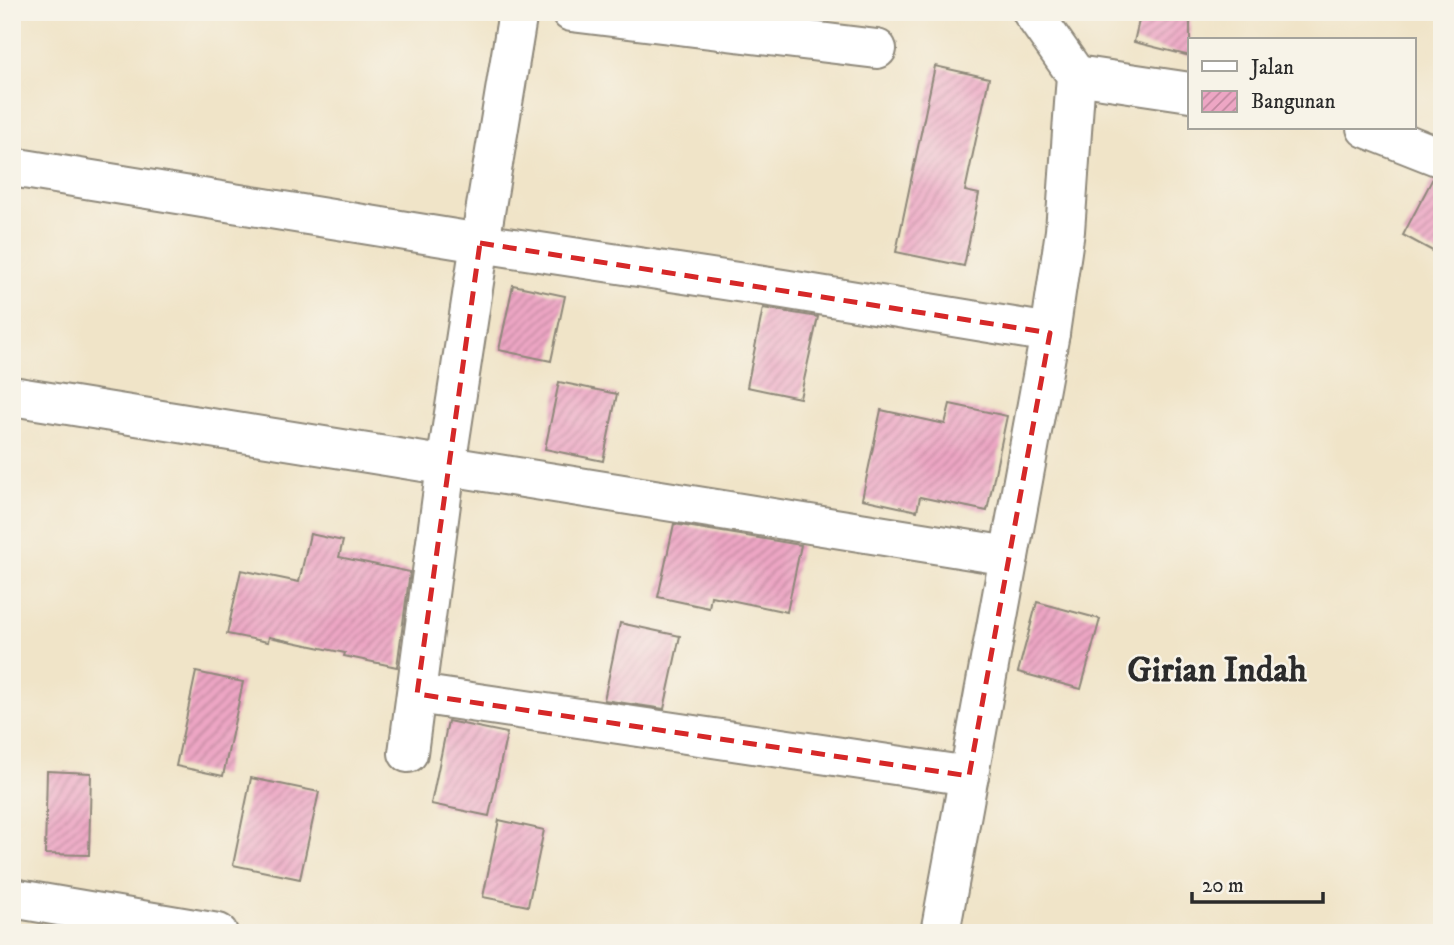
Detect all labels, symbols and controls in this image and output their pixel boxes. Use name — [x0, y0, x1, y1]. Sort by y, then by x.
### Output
legend — [1188, 38, 1416, 130]
text: Jalan — [1249, 55, 1294, 81]
text: Bangunan — [1251, 89, 1335, 115]
district label: Girian Indah — [1127, 649, 1307, 693]
scale bar — [1192, 861, 1323, 905]
text: 20 m — [1202, 873, 1244, 899]

